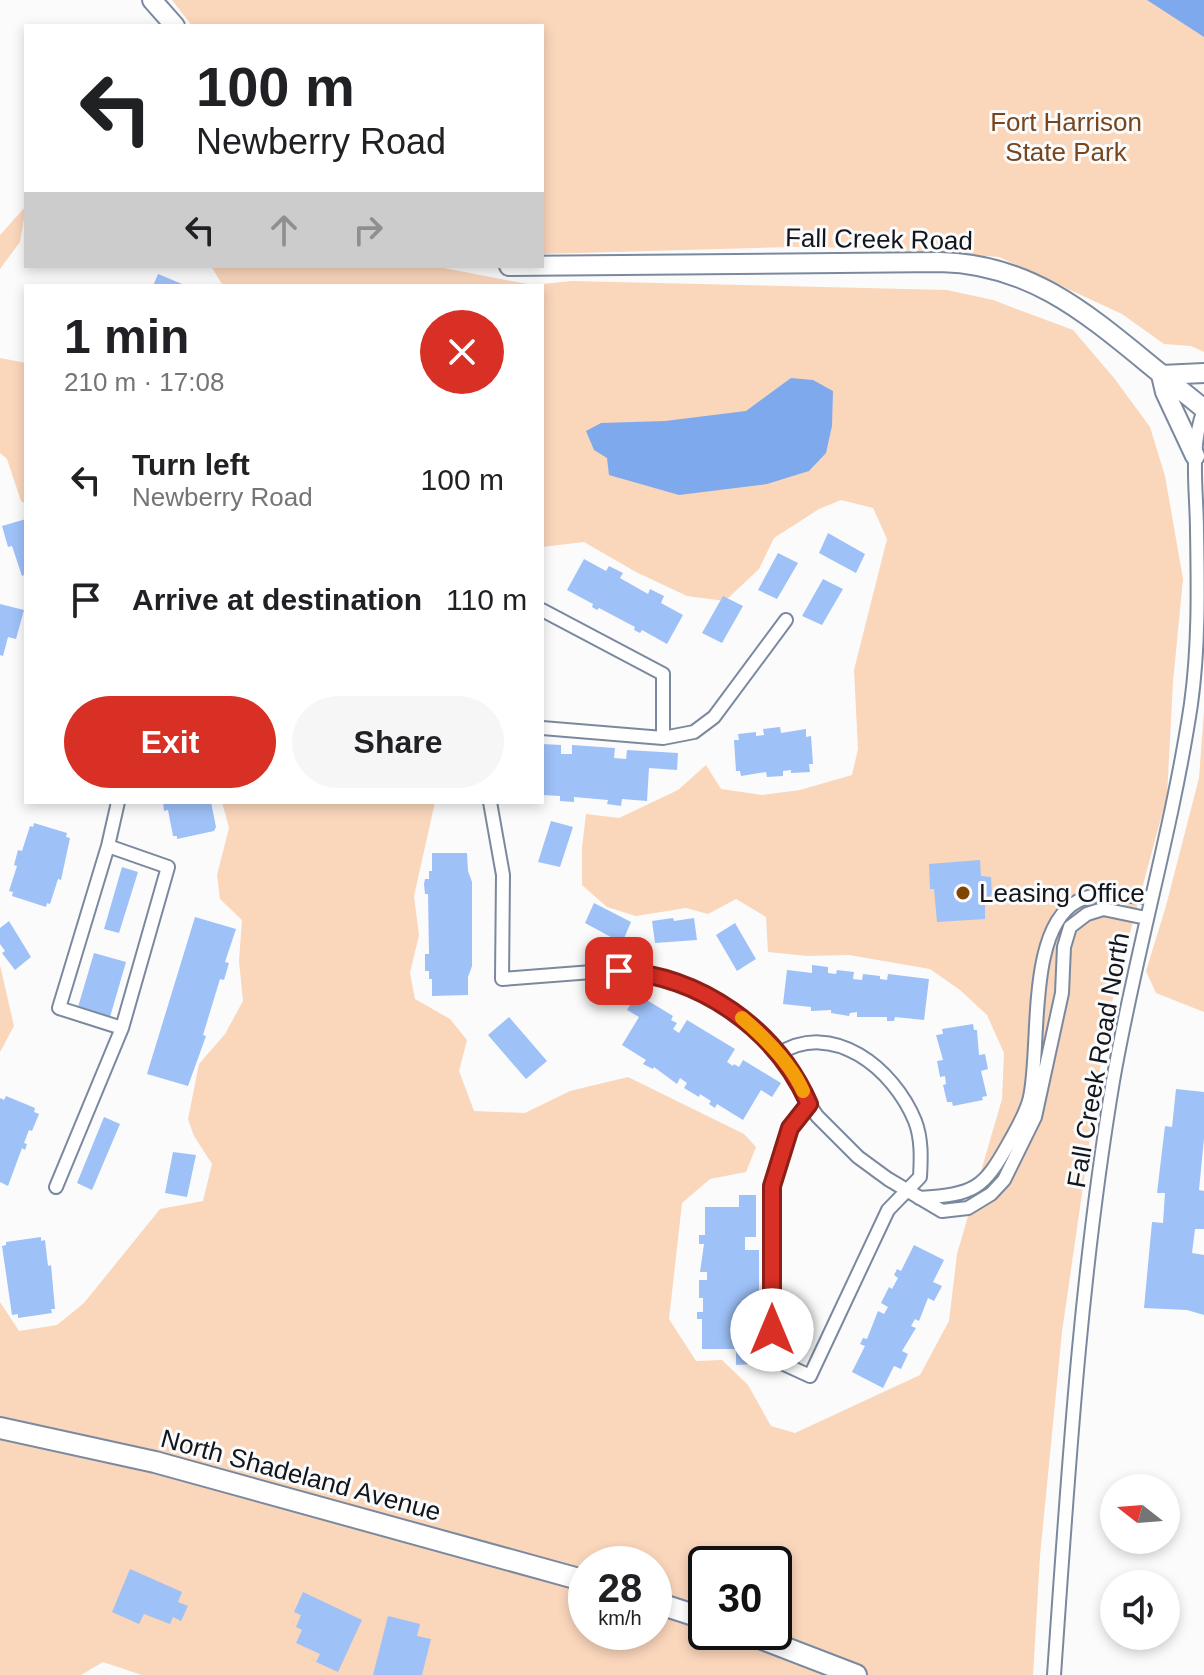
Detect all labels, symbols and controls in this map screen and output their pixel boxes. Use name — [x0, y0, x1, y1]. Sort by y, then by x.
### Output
text: 100 m — [196, 55, 355, 118]
icon: left — [64, 56, 168, 160]
park label: Fort Harrison State Park — [990, 107, 1142, 167]
text: Newberry Road — [196, 121, 446, 162]
icon: left — [178, 208, 222, 252]
icon: ahead — [262, 208, 306, 252]
icon: right — [346, 208, 390, 252]
street label: Fall Creek Road — [785, 222, 973, 256]
text: 1 min — [64, 310, 189, 363]
button: close — [420, 310, 504, 394]
text: 210 m · 17:08 — [64, 367, 224, 397]
text: Turn left — [132, 448, 250, 481]
icon: left — [64, 458, 108, 502]
text: 100 m — [421, 463, 504, 496]
text: Newberry Road — [132, 482, 313, 512]
icon: arrive — [64, 578, 108, 622]
text: Arrive at destination — [132, 583, 422, 616]
text: 110 m — [446, 583, 527, 616]
button: Exit — [64, 696, 276, 788]
button: Share — [292, 696, 504, 788]
place label: Leasing Office — [979, 878, 1145, 908]
marker: Leasing Office — [954, 884, 972, 902]
street label: Fall Creek Road North — [1061, 930, 1135, 1190]
pin — [585, 937, 653, 1005]
icon: arrive — [597, 949, 641, 993]
position arrow — [730, 1288, 814, 1372]
street label: North Shadeland Avenue — [158, 1423, 444, 1527]
north arrow — [1100, 1474, 1180, 1554]
map controls — [1100, 1474, 1180, 1650]
speed limit sign: 30 — [688, 1546, 792, 1650]
text: 28 — [598, 1566, 642, 1610]
button: sound — [1100, 1570, 1180, 1650]
text: km/h — [598, 1607, 642, 1629]

